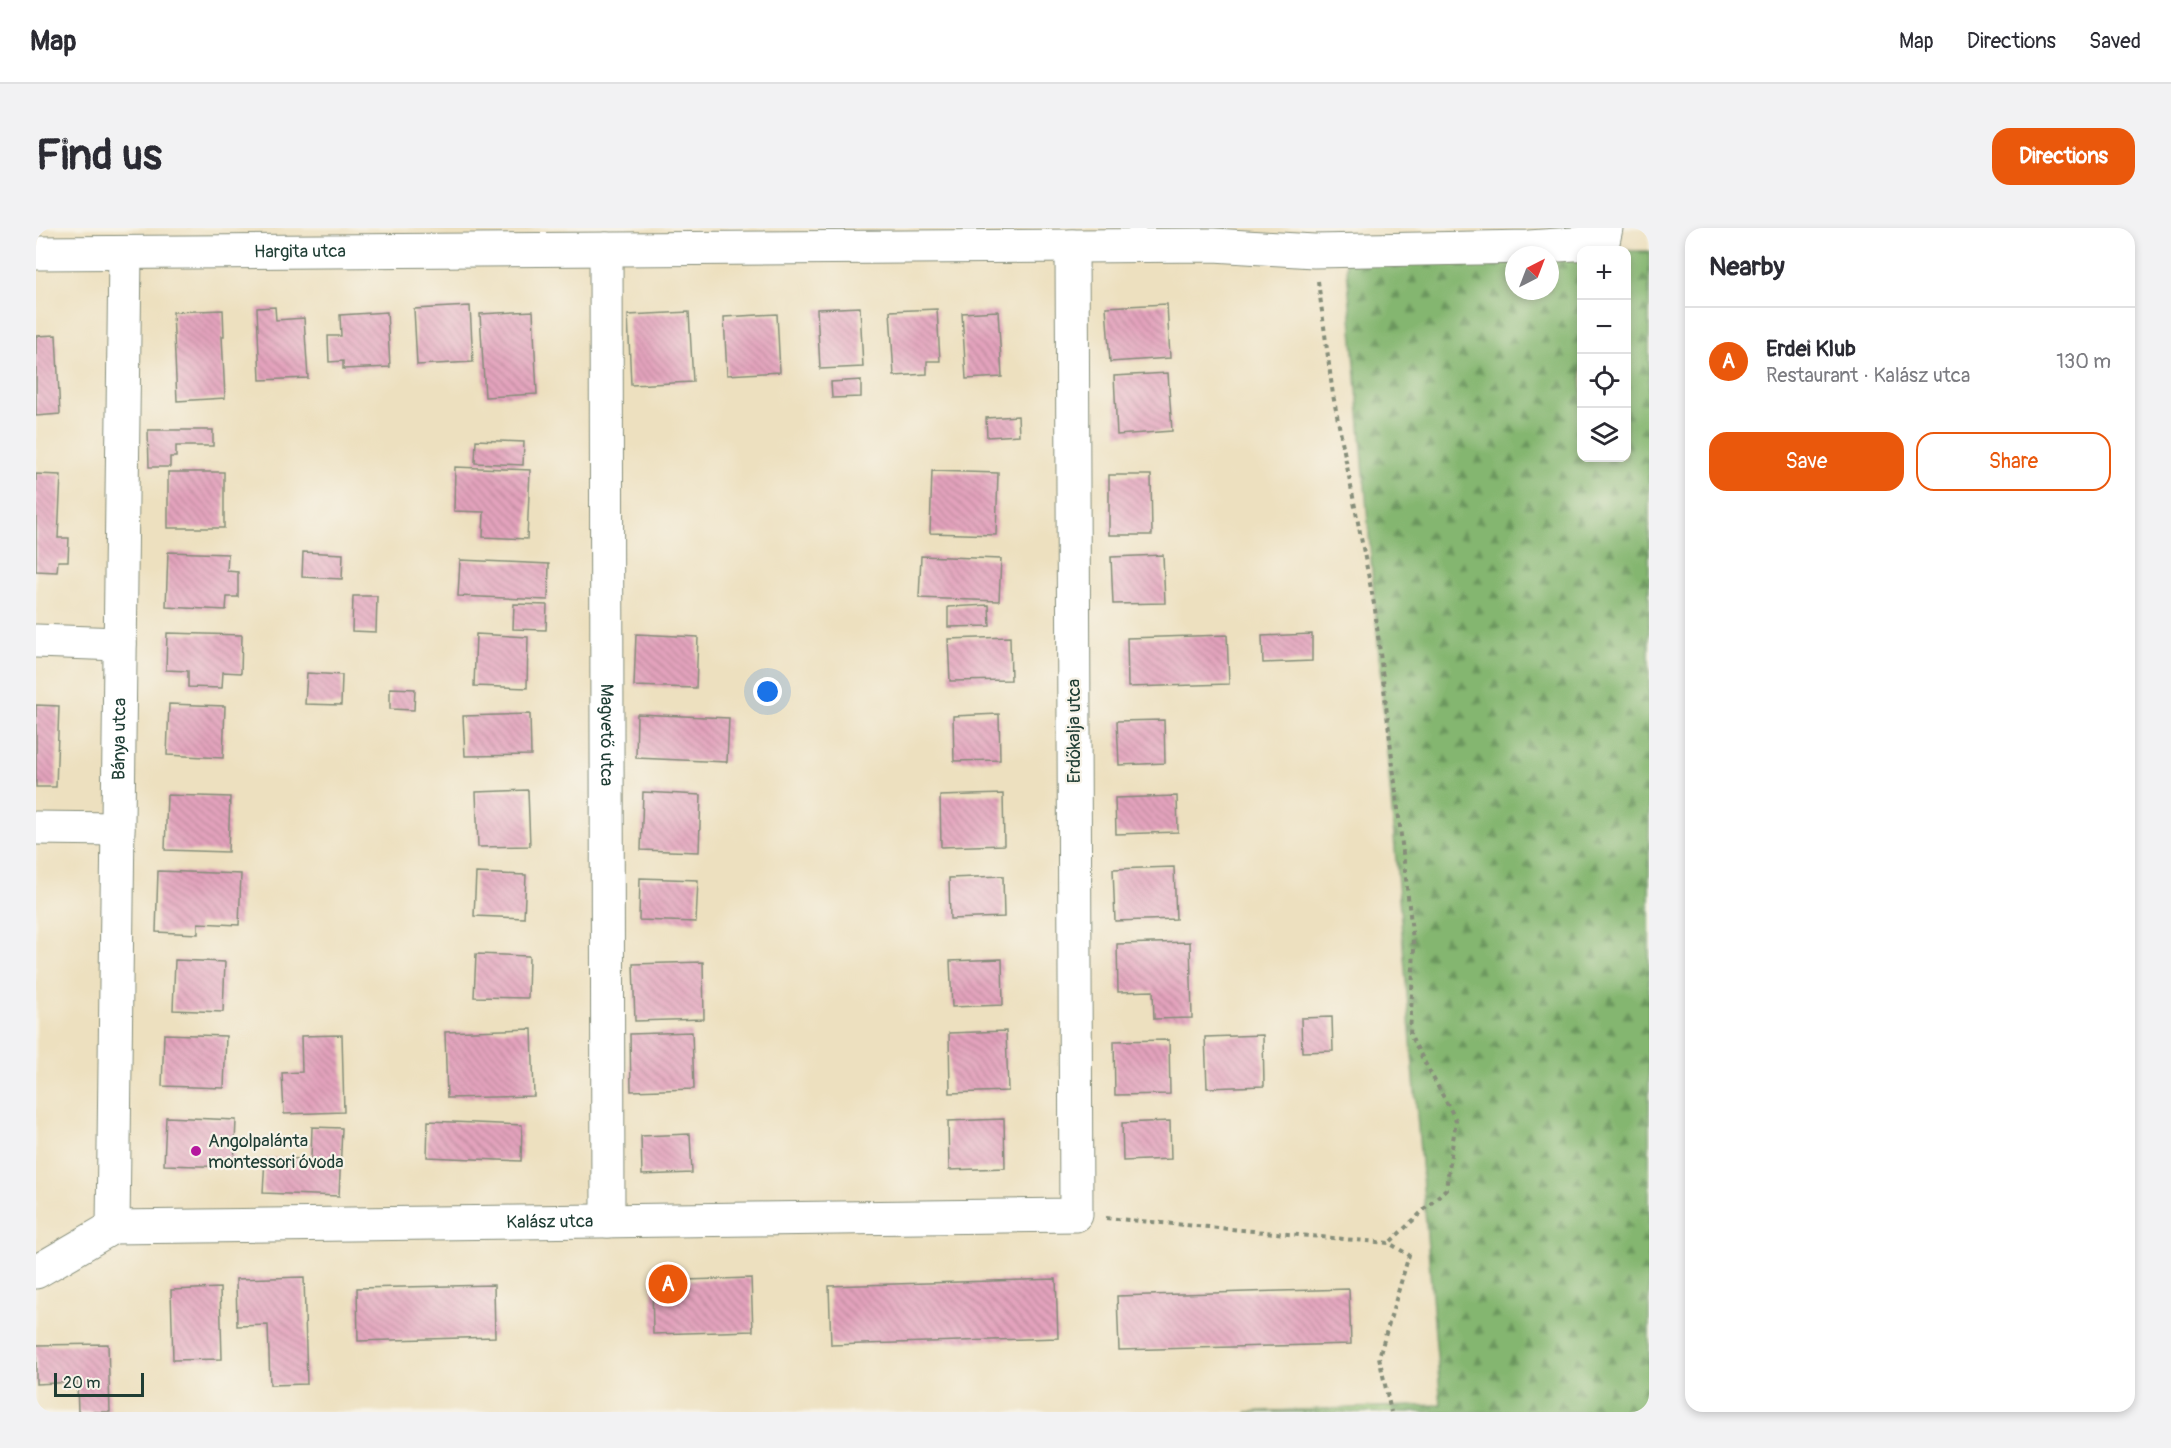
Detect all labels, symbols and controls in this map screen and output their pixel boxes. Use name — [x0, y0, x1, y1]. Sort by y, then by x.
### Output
text: Map — [30, 24, 76, 59]
text: Map — [1899, 28, 1934, 55]
text: Directions — [1967, 28, 2056, 55]
text: Saved — [2089, 28, 2141, 55]
button: Directions — [1992, 128, 2135, 185]
text: Find us — [36, 130, 162, 182]
street label: Hargita utca — [254, 240, 346, 264]
north arrow — [1505, 246, 1559, 300]
map controls — [1577, 246, 1631, 462]
button: + — [1577, 246, 1631, 300]
text: Nearby — [1709, 251, 1785, 283]
button: − — [1577, 300, 1631, 354]
text: Erdei Klub — [1766, 335, 1856, 363]
text: A — [1722, 349, 1735, 374]
text: 130 m — [2056, 349, 2111, 374]
button: locate — [1577, 354, 1631, 408]
text: Restaurant · Kalász utca — [1766, 363, 1970, 388]
button: layers — [1577, 408, 1631, 462]
button: Save — [1709, 432, 1904, 491]
button: Share — [1916, 432, 2111, 491]
your location — [753, 677, 782, 706]
street label: Erdőkalja utca — [1063, 679, 1086, 783]
street label: Magvető utca — [595, 684, 618, 786]
street label: Bánya utca — [108, 698, 132, 780]
place label: Angolpalánta montessori óvoda — [208, 1130, 344, 1174]
marker: Angolpalánta montessori óvoda — [189, 1144, 203, 1158]
street label: Kalász utca — [506, 1210, 593, 1234]
pin: A — [648, 1262, 688, 1306]
scale bar — [54, 1370, 144, 1398]
text: 20 m — [63, 1373, 101, 1393]

